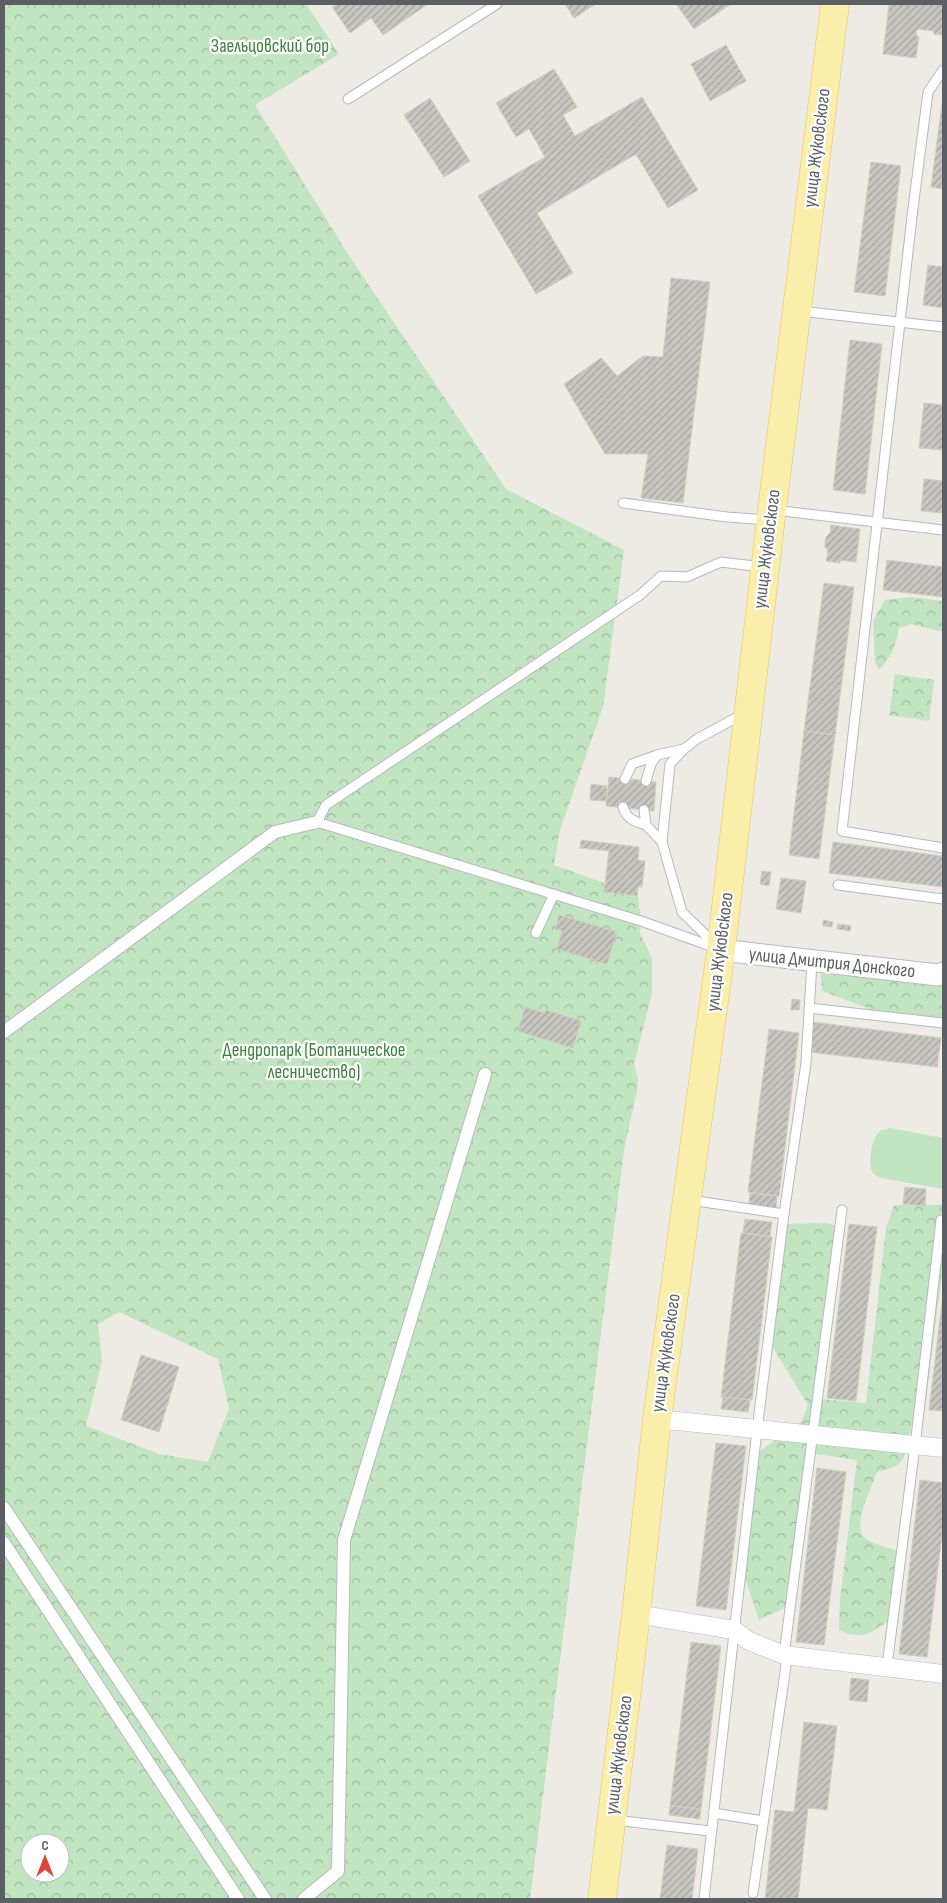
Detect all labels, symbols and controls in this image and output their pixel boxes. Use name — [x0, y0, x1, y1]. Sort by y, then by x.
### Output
park label: Заельцовский бор — [211, 35, 329, 58]
street label: улица Жуковского — [798, 87, 836, 209]
street label: улица Жуковского — [748, 488, 786, 610]
street label: улица Жуковского — [701, 891, 739, 1013]
street label: улица Дмитрия Донского — [748, 943, 916, 983]
park label: Дендропарк (Ботаническое лесничество) — [223, 1039, 405, 1084]
street label: улица Жуковского — [646, 1292, 686, 1414]
street label: улица Жуковского — [600, 1694, 638, 1816]
north arrow — [20, 1833, 70, 1883]
text: С — [41, 1837, 49, 1854]

